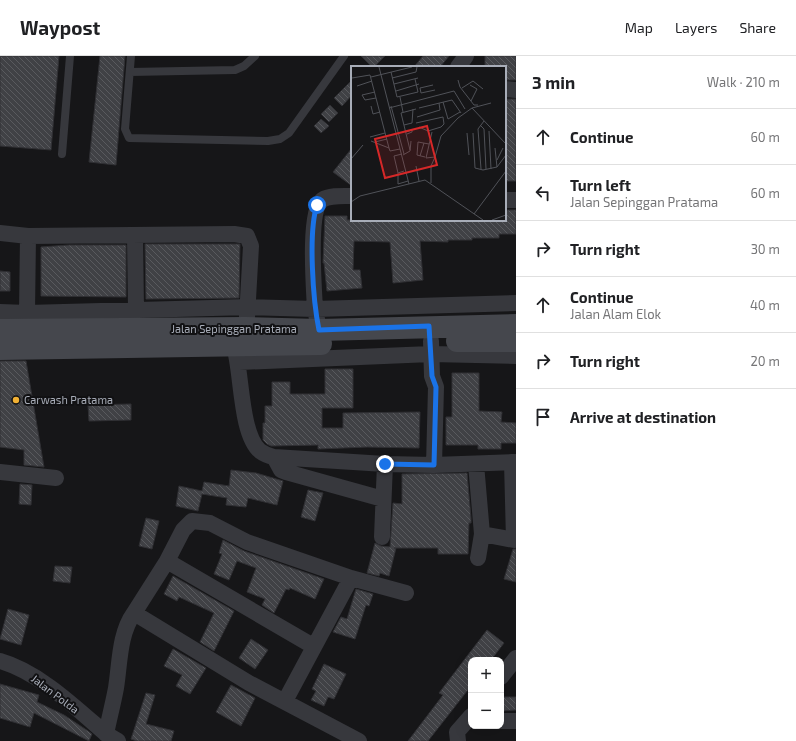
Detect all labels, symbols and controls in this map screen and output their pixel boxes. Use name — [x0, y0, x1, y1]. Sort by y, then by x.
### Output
text: Waypost — [20, 16, 100, 39]
text: Map — [625, 19, 653, 36]
text: Layers — [675, 19, 717, 36]
text: Share — [739, 19, 776, 36]
inset map — [351, 66, 506, 221]
text: 3 min — [532, 72, 575, 92]
text: Walk · 210 m — [707, 74, 780, 90]
icon: ahead — [532, 126, 554, 148]
text: Continue — [570, 128, 633, 146]
text: 60 m — [750, 129, 780, 145]
text: Turn left — [570, 176, 631, 194]
icon: left — [532, 182, 554, 204]
text: 60 m — [750, 185, 780, 201]
text: Jalan Sepinggan Pratama — [570, 194, 718, 210]
route start — [308, 196, 326, 214]
icon: right — [532, 238, 554, 260]
text: Turn right — [570, 240, 640, 258]
text: 30 m — [751, 241, 780, 257]
text: Continue — [570, 288, 633, 306]
icon: ahead — [532, 294, 554, 316]
text: 40 m — [750, 297, 780, 313]
text: Jalan Alam Elok — [570, 306, 661, 322]
street label: Jalan Sepinggan Pratama — [171, 322, 297, 335]
icon: right — [532, 350, 554, 372]
text: Turn right — [570, 352, 640, 370]
text: 20 m — [751, 353, 780, 369]
place label: Carwash Pratama — [24, 393, 113, 406]
marker: Carwash Pratama — [11, 395, 21, 405]
icon: arrive — [532, 406, 554, 428]
text: Arrive at destination — [570, 408, 716, 426]
route end — [376, 455, 394, 473]
map controls — [468, 657, 504, 729]
button: + — [468, 657, 504, 693]
street label: Jalan Polda — [29, 671, 82, 716]
button: − — [468, 693, 504, 729]

